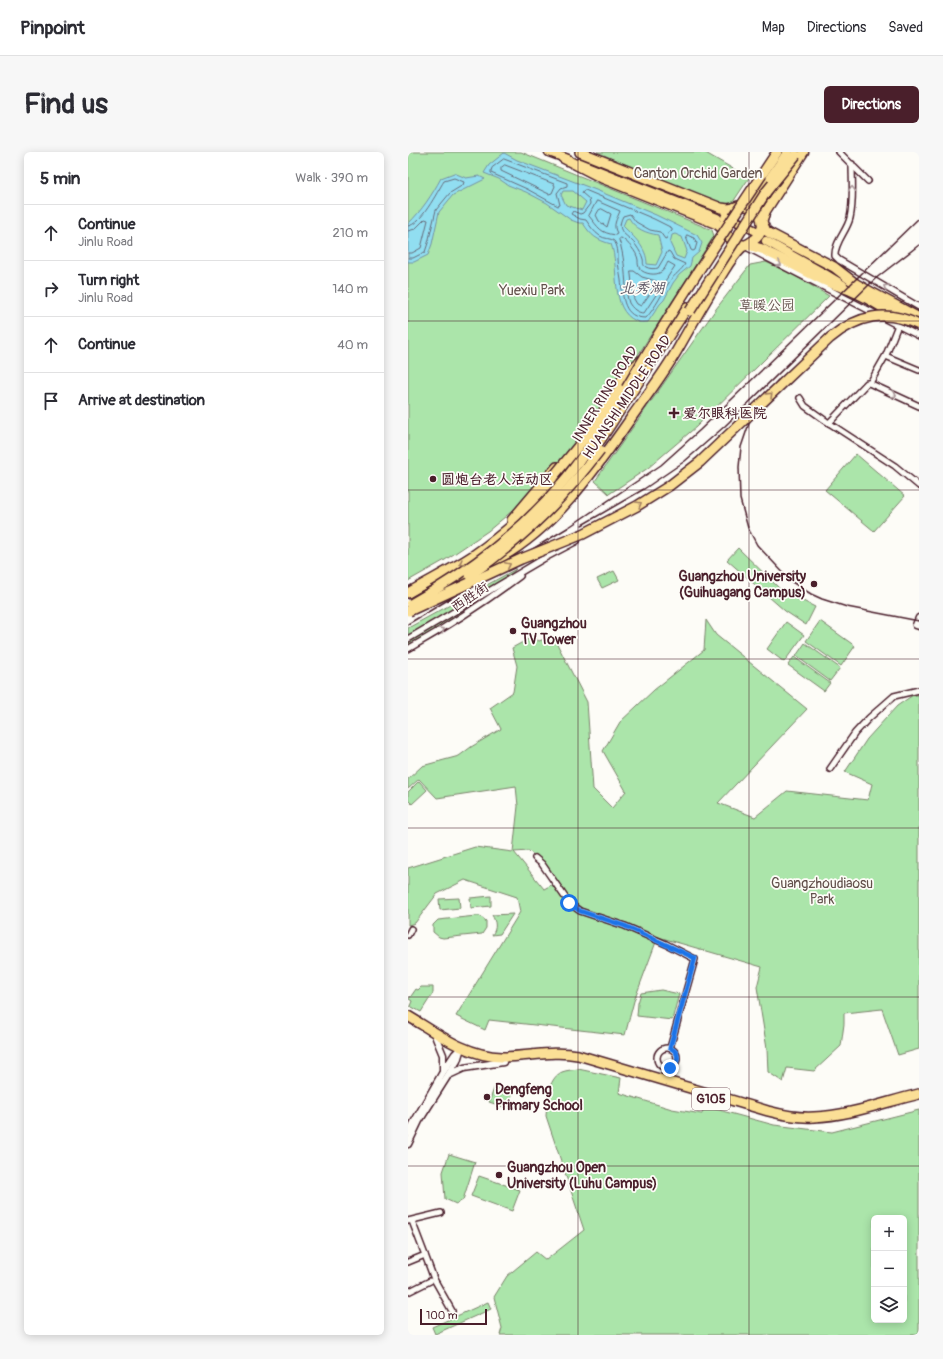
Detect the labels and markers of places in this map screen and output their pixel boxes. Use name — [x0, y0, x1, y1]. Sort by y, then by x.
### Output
place label: 爱尔眼科医院 — [683, 405, 767, 422]
marker: 爱尔眼科医院 — [668, 407, 680, 419]
place label: 圆炮台老人活动区 — [441, 471, 553, 488]
marker: 圆炮台老人活动区 — [428, 474, 438, 484]
place label: Guangzhou University (Guihuagang Campus) — [678, 568, 806, 601]
marker: Guangzhou University (Guihuagang Campus) — [809, 579, 819, 589]
place label: Guangzhou TV Tower — [520, 615, 587, 648]
marker: Guangzhou TV Tower — [508, 626, 518, 636]
place label: Dengfeng Primary School — [495, 1081, 583, 1114]
marker: Dengfeng Primary School — [482, 1092, 492, 1102]
place label: Guangzhou Open University (Luhu Campus) — [507, 1159, 657, 1192]
marker: Guangzhou Open University (Luhu Campus) — [494, 1170, 504, 1180]

